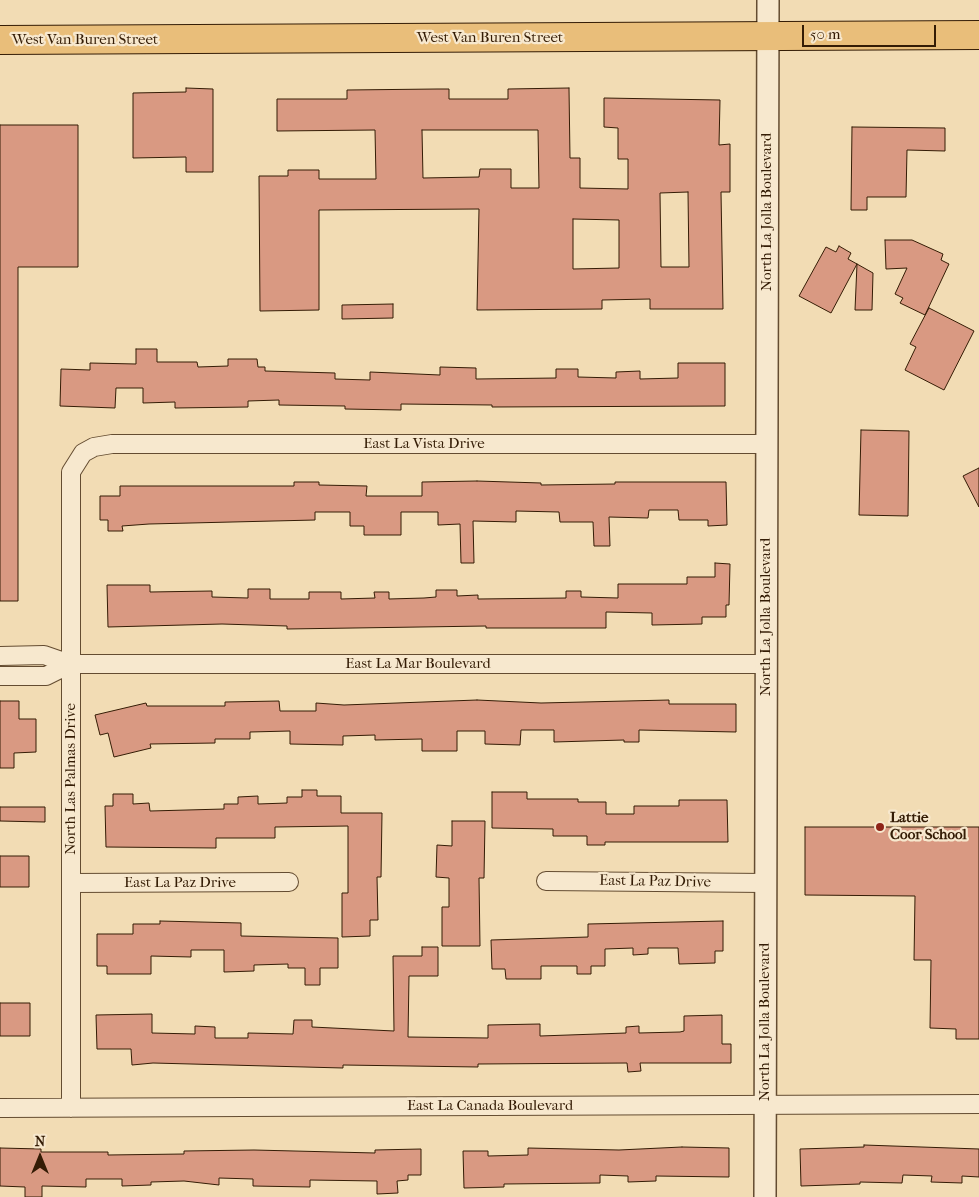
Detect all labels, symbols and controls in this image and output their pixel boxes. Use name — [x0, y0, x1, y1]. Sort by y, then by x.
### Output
scale bar — [804, 15, 938, 47]
text: 50 m — [810, 25, 840, 43]
street label: West Van Buren Street — [417, 29, 563, 47]
street label: West Van Buren Street — [12, 31, 158, 49]
street label: North La Jolla Boulevard — [758, 133, 776, 291]
street label: East La Vista Drive — [363, 435, 485, 453]
street label: North La Jolla Boulevard — [757, 538, 775, 696]
street label: East La Mar Boulevard — [345, 655, 491, 673]
street label: North Las Palmas Drive — [62, 703, 80, 855]
place label: Lattie Coor School — [890, 809, 967, 844]
marker: Lattie Coor School — [874, 821, 886, 833]
street label: East La Paz Drive — [599, 872, 711, 892]
street label: East La Paz Drive — [124, 874, 236, 892]
street label: North La Jolla Boulevard — [756, 943, 774, 1101]
street label: East La Canada Boulevard — [407, 1097, 573, 1115]
north arrow — [15, 1132, 65, 1182]
text: N — [35, 1133, 45, 1150]

